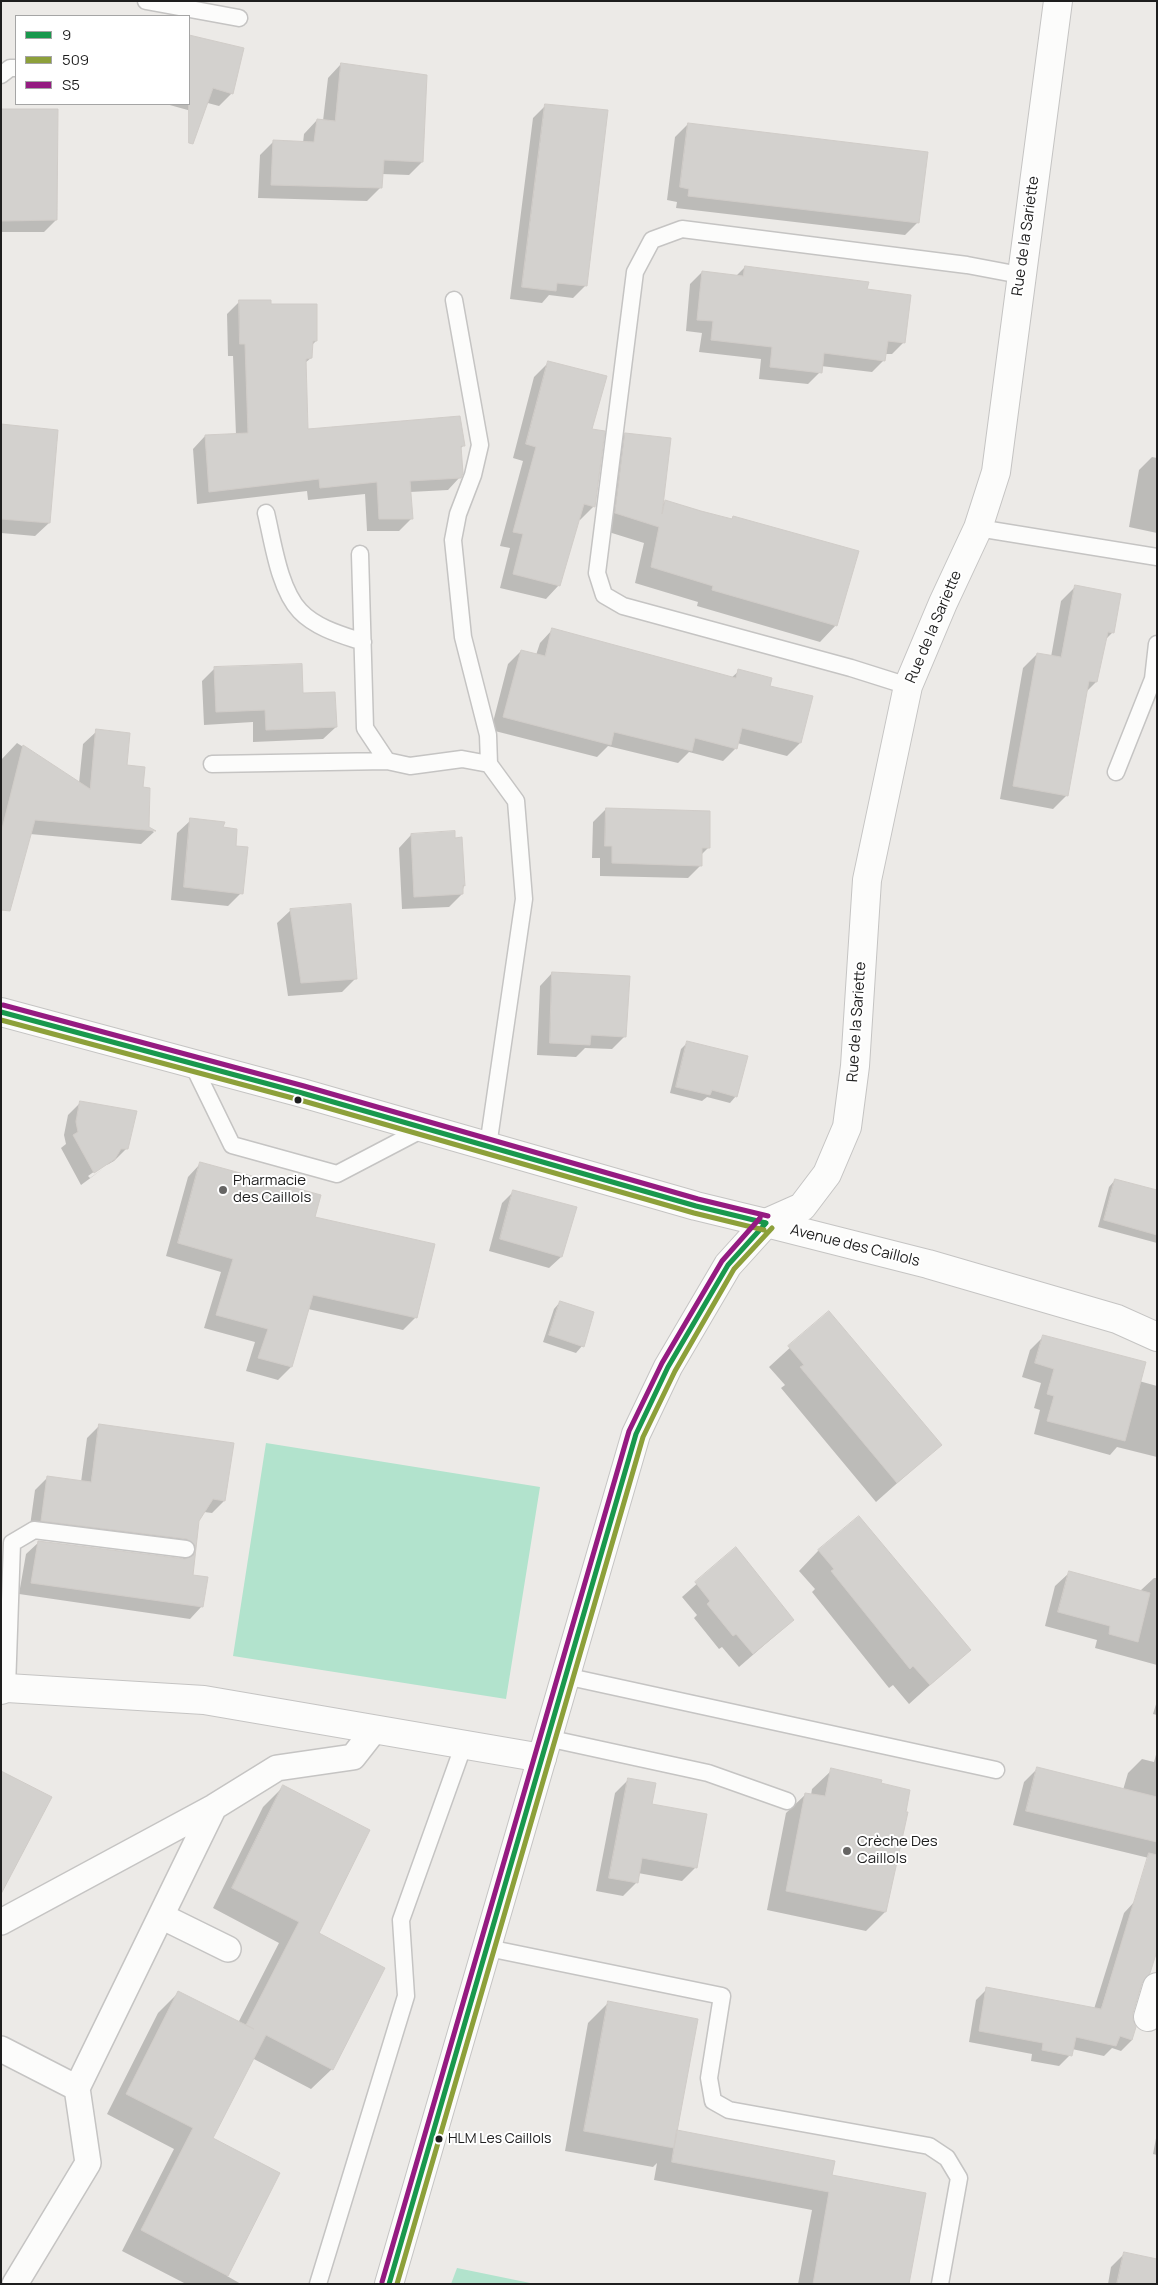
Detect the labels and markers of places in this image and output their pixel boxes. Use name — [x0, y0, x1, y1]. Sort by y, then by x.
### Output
unlabelled marker — [293, 1095, 303, 1105]
place label: Pharmacie des Caillols — [233, 1172, 311, 1207]
marker: Pharmacie des Caillols — [217, 1184, 229, 1196]
place label: Crèche Des Caillols — [857, 1833, 938, 1868]
marker: Crèche Des Caillols — [841, 1845, 853, 1857]
place label: HLM Les Caillols — [448, 2131, 551, 2147]
marker: HLM Les Caillols — [434, 2134, 444, 2144]

